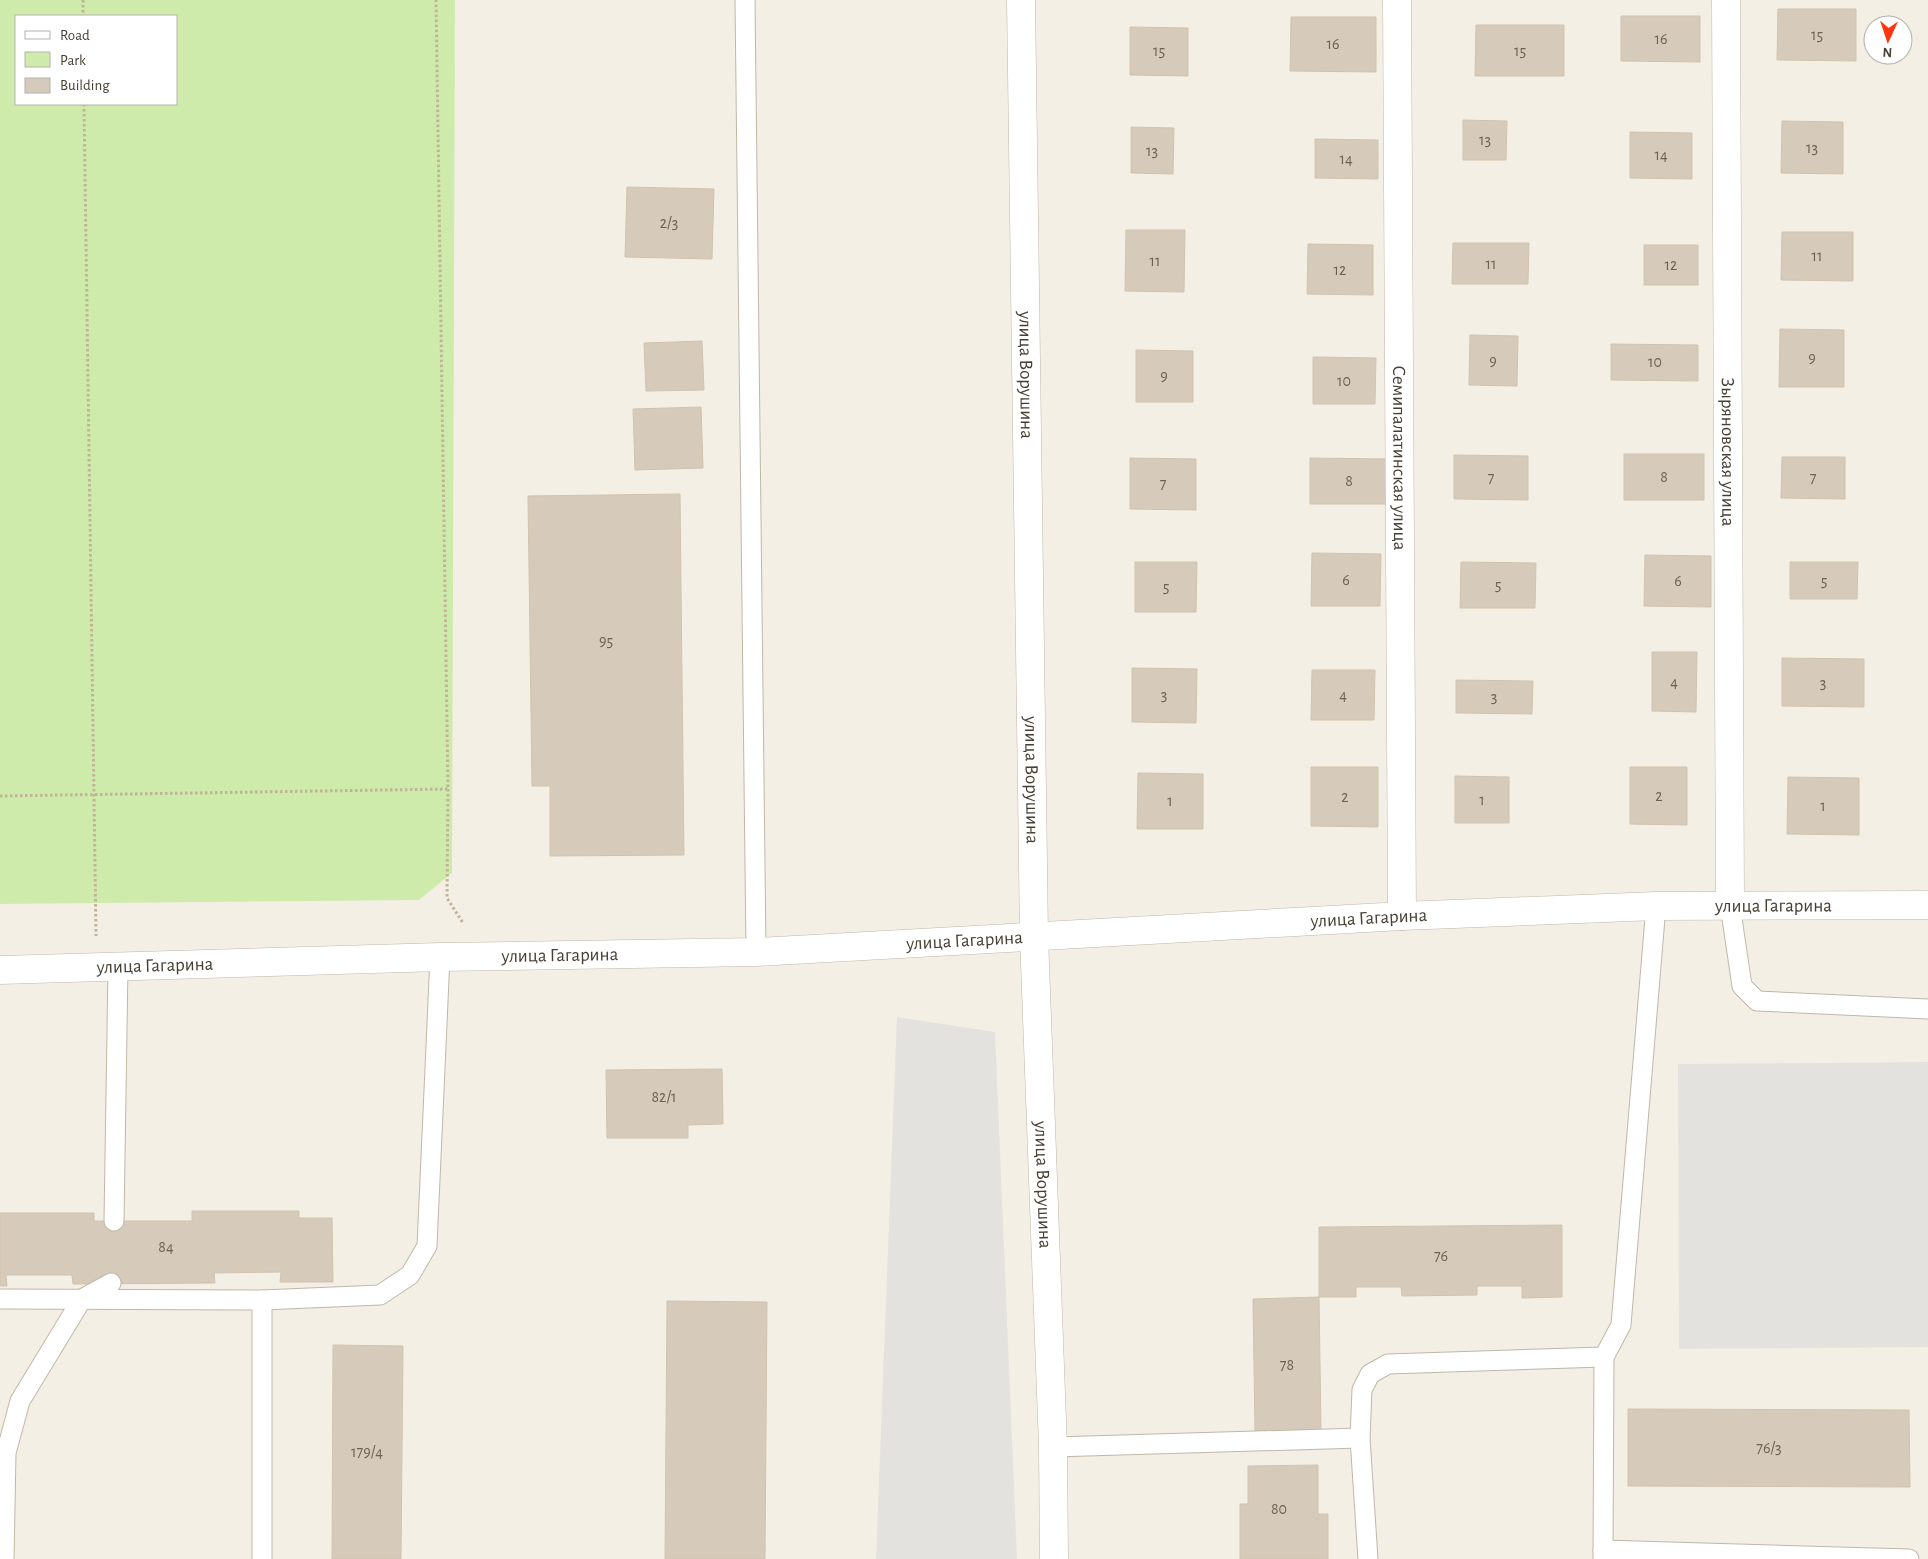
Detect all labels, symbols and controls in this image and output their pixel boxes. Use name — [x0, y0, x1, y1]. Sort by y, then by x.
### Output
legend — [15, 15, 178, 105]
north arrow — [1863, 15, 1913, 65]
house number: 15 — [1811, 27, 1823, 43]
text: Road — [60, 28, 90, 43]
house number: 16 — [1654, 31, 1668, 47]
house number: 16 — [1326, 36, 1340, 52]
house number: 15 — [1153, 43, 1165, 59]
house number: 15 — [1514, 43, 1526, 59]
text: N — [1882, 45, 1893, 59]
text: Park — [60, 53, 86, 68]
text: Building — [60, 78, 110, 93]
house number: 13 — [1479, 132, 1491, 148]
house number: 13 — [1806, 140, 1818, 156]
house number: 13 — [1146, 143, 1158, 159]
house number: 14 — [1654, 147, 1668, 163]
house number: 14 — [1339, 151, 1353, 167]
house number: 2/3 — [660, 215, 678, 231]
house number: 11 — [1811, 248, 1823, 264]
house number: 11 — [1149, 253, 1161, 269]
house number: 11 — [1485, 256, 1497, 272]
house number: 12 — [1665, 257, 1677, 273]
house number: 12 — [1334, 262, 1346, 278]
street label: улица Ворушина — [1016, 310, 1037, 439]
house number: 9 — [1808, 350, 1816, 366]
house number: 9 — [1489, 353, 1497, 369]
house number: 10 — [1648, 354, 1662, 370]
street label: Семипалатинская улица — [1389, 365, 1410, 551]
house number: 9 — [1160, 368, 1168, 384]
house number: 10 — [1337, 373, 1351, 389]
street label: Зыряновская улица — [1718, 377, 1738, 527]
house number: 8 — [1660, 469, 1668, 485]
house number: 7 — [1488, 470, 1495, 486]
house number: 7 — [1810, 470, 1817, 486]
house number: 8 — [1345, 473, 1353, 489]
house number: 7 — [1160, 476, 1167, 492]
house number: 6 — [1342, 572, 1350, 588]
house number: 6 — [1674, 573, 1682, 589]
house number: 5 — [1821, 573, 1827, 589]
house number: 5 — [1495, 577, 1501, 593]
house number: 5 — [1163, 579, 1169, 595]
house number: 95 — [599, 633, 613, 649]
house number: 4 — [1670, 674, 1678, 690]
house number: 3 — [1820, 675, 1826, 691]
house number: 3 — [1161, 687, 1167, 703]
house number: 4 — [1339, 687, 1347, 703]
house number: 3 — [1491, 689, 1497, 705]
street label: улица Ворушина — [1021, 715, 1042, 844]
house number: 2 — [1655, 788, 1663, 804]
house number: 2 — [1341, 789, 1349, 805]
house number: 1 — [1479, 792, 1485, 808]
house number: 1 — [1167, 793, 1173, 809]
house number: 1 — [1820, 798, 1826, 814]
street label: улица Гагарина — [1714, 896, 1832, 915]
street label: улица Гагарина — [1309, 906, 1428, 931]
street label: улица Гагарина — [905, 928, 1024, 953]
street label: улица Гагарина — [500, 945, 619, 966]
street label: улица Гагарина — [95, 954, 214, 977]
house number: 82/1 — [652, 1089, 676, 1105]
street label: улица Ворушина — [1031, 1120, 1055, 1249]
house number: 84 — [158, 1239, 174, 1255]
house number: 76 — [1434, 1248, 1448, 1264]
house number: 78 — [1280, 1357, 1294, 1373]
house number: 76/3 — [1756, 1440, 1782, 1456]
house number: 179/4 — [351, 1444, 383, 1460]
house number: 80 — [1271, 1501, 1287, 1517]

